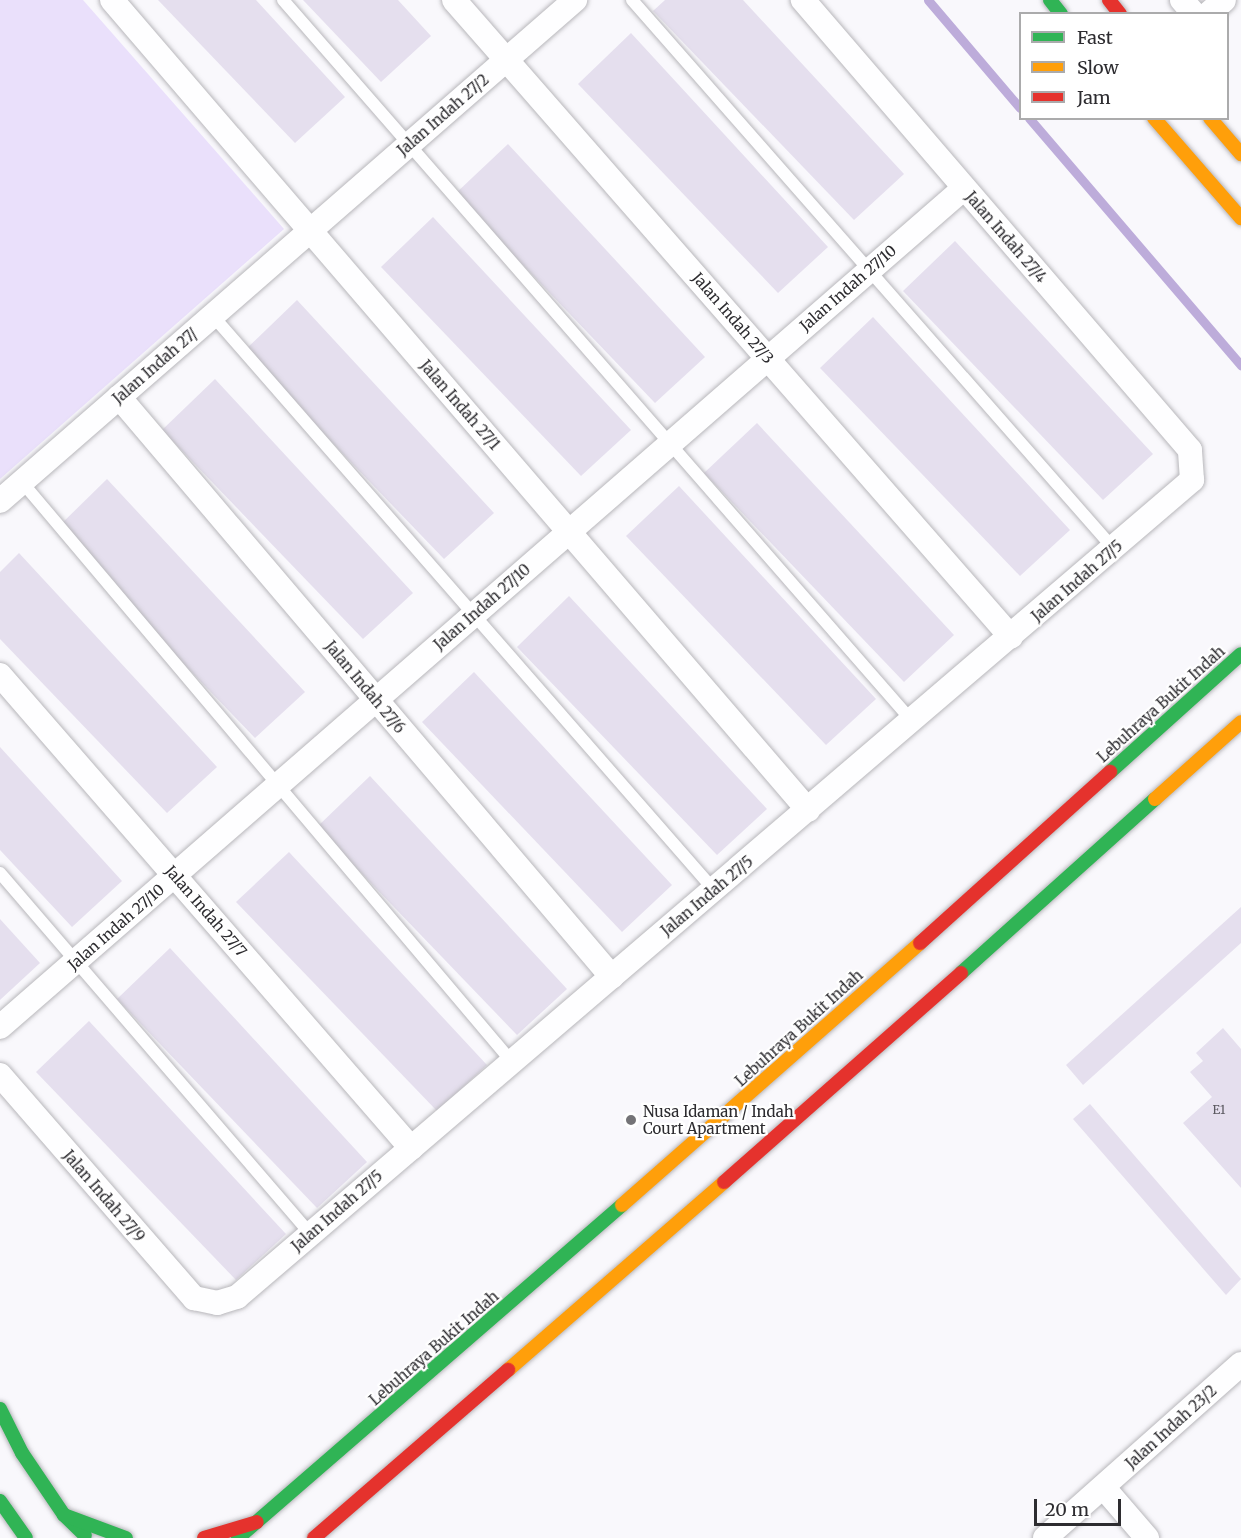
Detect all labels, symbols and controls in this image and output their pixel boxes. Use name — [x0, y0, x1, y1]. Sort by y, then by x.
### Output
legend — [1019, 12, 1229, 120]
text: Fast — [1077, 26, 1113, 49]
text: Slow — [1077, 56, 1119, 79]
street label: Jalan Indah 27/2 — [394, 70, 492, 160]
text: Jam — [1077, 86, 1111, 109]
street label: Jalan Indah 27/4 — [962, 188, 1050, 286]
street label: Jalan Indah 27/10 — [796, 241, 900, 335]
street label: Jalan Indah 27/3 — [689, 269, 777, 367]
street label: Jalan Indah 27/ — [109, 324, 201, 408]
street label: Jalan Indah 27/1 — [416, 356, 504, 454]
street label: Jalan Indah 27/5 — [1028, 537, 1126, 625]
street label: Jalan Indah 27/10 — [430, 560, 534, 654]
street label: Jalan Indah 27/6 — [321, 637, 409, 737]
street label: Lebuhraya Bukit Indah — [1094, 642, 1228, 766]
street label: Jalan Indah 27/5 — [657, 852, 757, 940]
street label: Jalan Indah 27/7 — [162, 862, 250, 960]
street label: Jalan Indah 27/10 — [64, 880, 168, 974]
street label: Lebuhraya Bukit Indah — [732, 966, 866, 1090]
place label: Nusa Idaman / Indah Court Apartment — [643, 1102, 794, 1137]
house number: E1 — [1213, 1103, 1225, 1117]
marker: Nusa Idaman / Indah Court Apartment — [624, 1113, 638, 1127]
street label: Jalan Indah 27/9 — [59, 1147, 149, 1245]
street label: Jalan Indah 27/5 — [288, 1167, 386, 1255]
street label: Lebuhraya Bukit Indah — [366, 1287, 502, 1409]
street label: Jalan Indah 23/2 — [1122, 1381, 1220, 1473]
scale bar — [1037, 1487, 1124, 1525]
text: 20 m — [1045, 1498, 1089, 1521]

